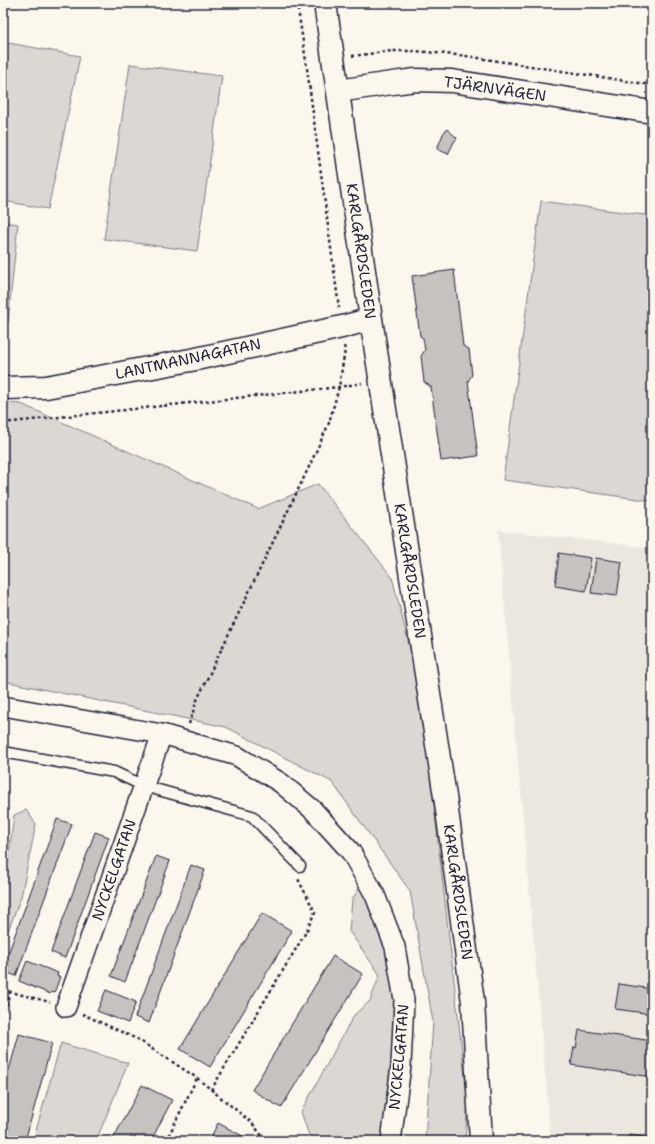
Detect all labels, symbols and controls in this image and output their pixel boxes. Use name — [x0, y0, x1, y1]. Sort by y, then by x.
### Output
street label: TJÄRNVÄGEN — [443, 72, 547, 106]
street label: KARLGÅRDSLEDEN — [342, 182, 382, 320]
street label: LANTMANNAGATAN — [113, 334, 263, 384]
street label: KARLGÅRDSLEDEN — [389, 502, 433, 640]
street label: NYCKELGATAN — [87, 817, 141, 923]
street label: KARLGÅRDSLEDEN — [439, 823, 479, 961]
street label: NYCKELGATAN — [384, 1003, 414, 1111]

